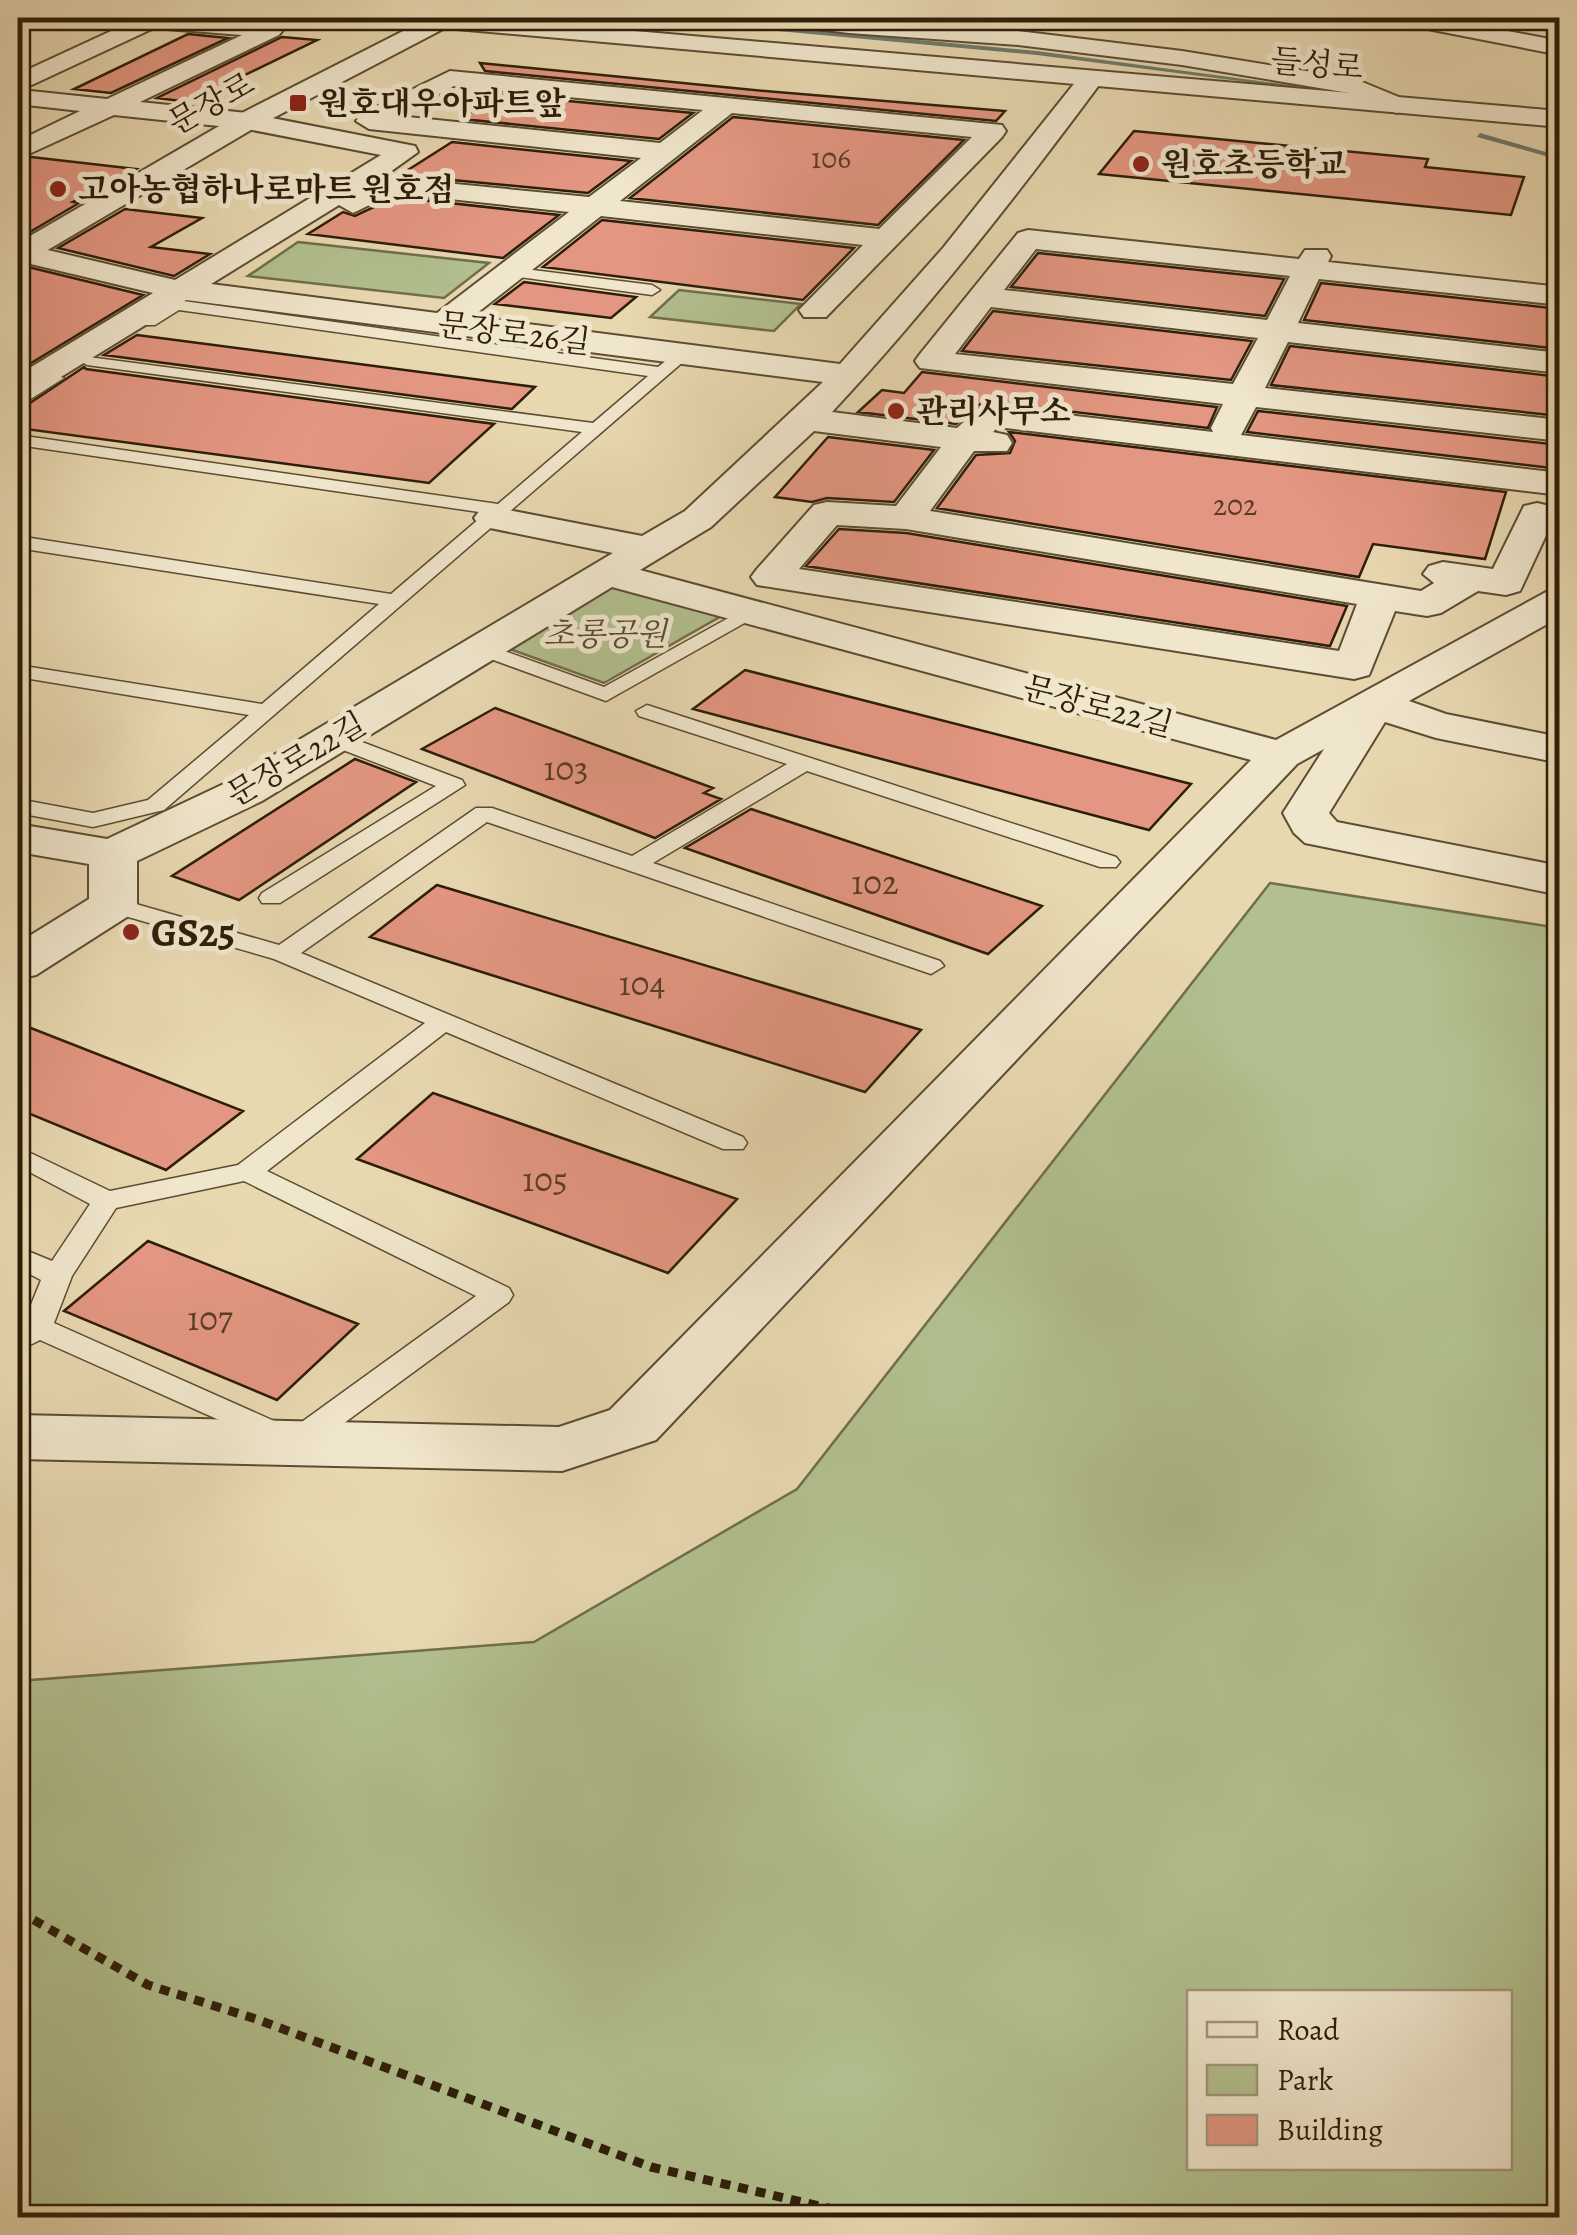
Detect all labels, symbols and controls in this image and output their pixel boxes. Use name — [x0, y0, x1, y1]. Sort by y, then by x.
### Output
street label: 들성로 — [1269, 38, 1365, 90]
street label: 문장로 — [160, 61, 262, 145]
place label: 원호대우아파트앞 — [318, 81, 566, 125]
marker: 원호대우아파트앞 — [287, 92, 309, 114]
house number: 106 — [811, 138, 851, 178]
place label: 원호초등학교 — [1161, 142, 1347, 186]
marker: 원호초등학교 — [1130, 153, 1152, 175]
place label: 고아농협하나로마트 원호점 — [78, 167, 455, 211]
marker: 고아농협하나로마트 원호점 — [47, 178, 69, 200]
street label: 문장로26길 — [435, 302, 593, 364]
place label: 관리사무소 — [916, 389, 1071, 433]
marker: 관리사무소 — [885, 400, 907, 422]
house number: 202 — [1213, 485, 1257, 525]
park label: 초롱공원 — [543, 612, 669, 656]
street label: 문장로22길 — [1018, 665, 1178, 747]
street label: 문장로22길 — [218, 701, 374, 817]
house number: 103 — [543, 744, 589, 792]
house number: 102 — [851, 858, 899, 906]
place label: GS25 — [151, 905, 235, 960]
marker: GS25 — [120, 921, 142, 943]
house number: 104 — [619, 959, 665, 1007]
house number: 105 — [522, 1155, 568, 1203]
house number: 107 — [187, 1294, 233, 1342]
legend — [1187, 1990, 1512, 2170]
text: Road — [1277, 2010, 1340, 2050]
text: Park — [1277, 2060, 1333, 2100]
text: Building — [1277, 2110, 1383, 2150]

